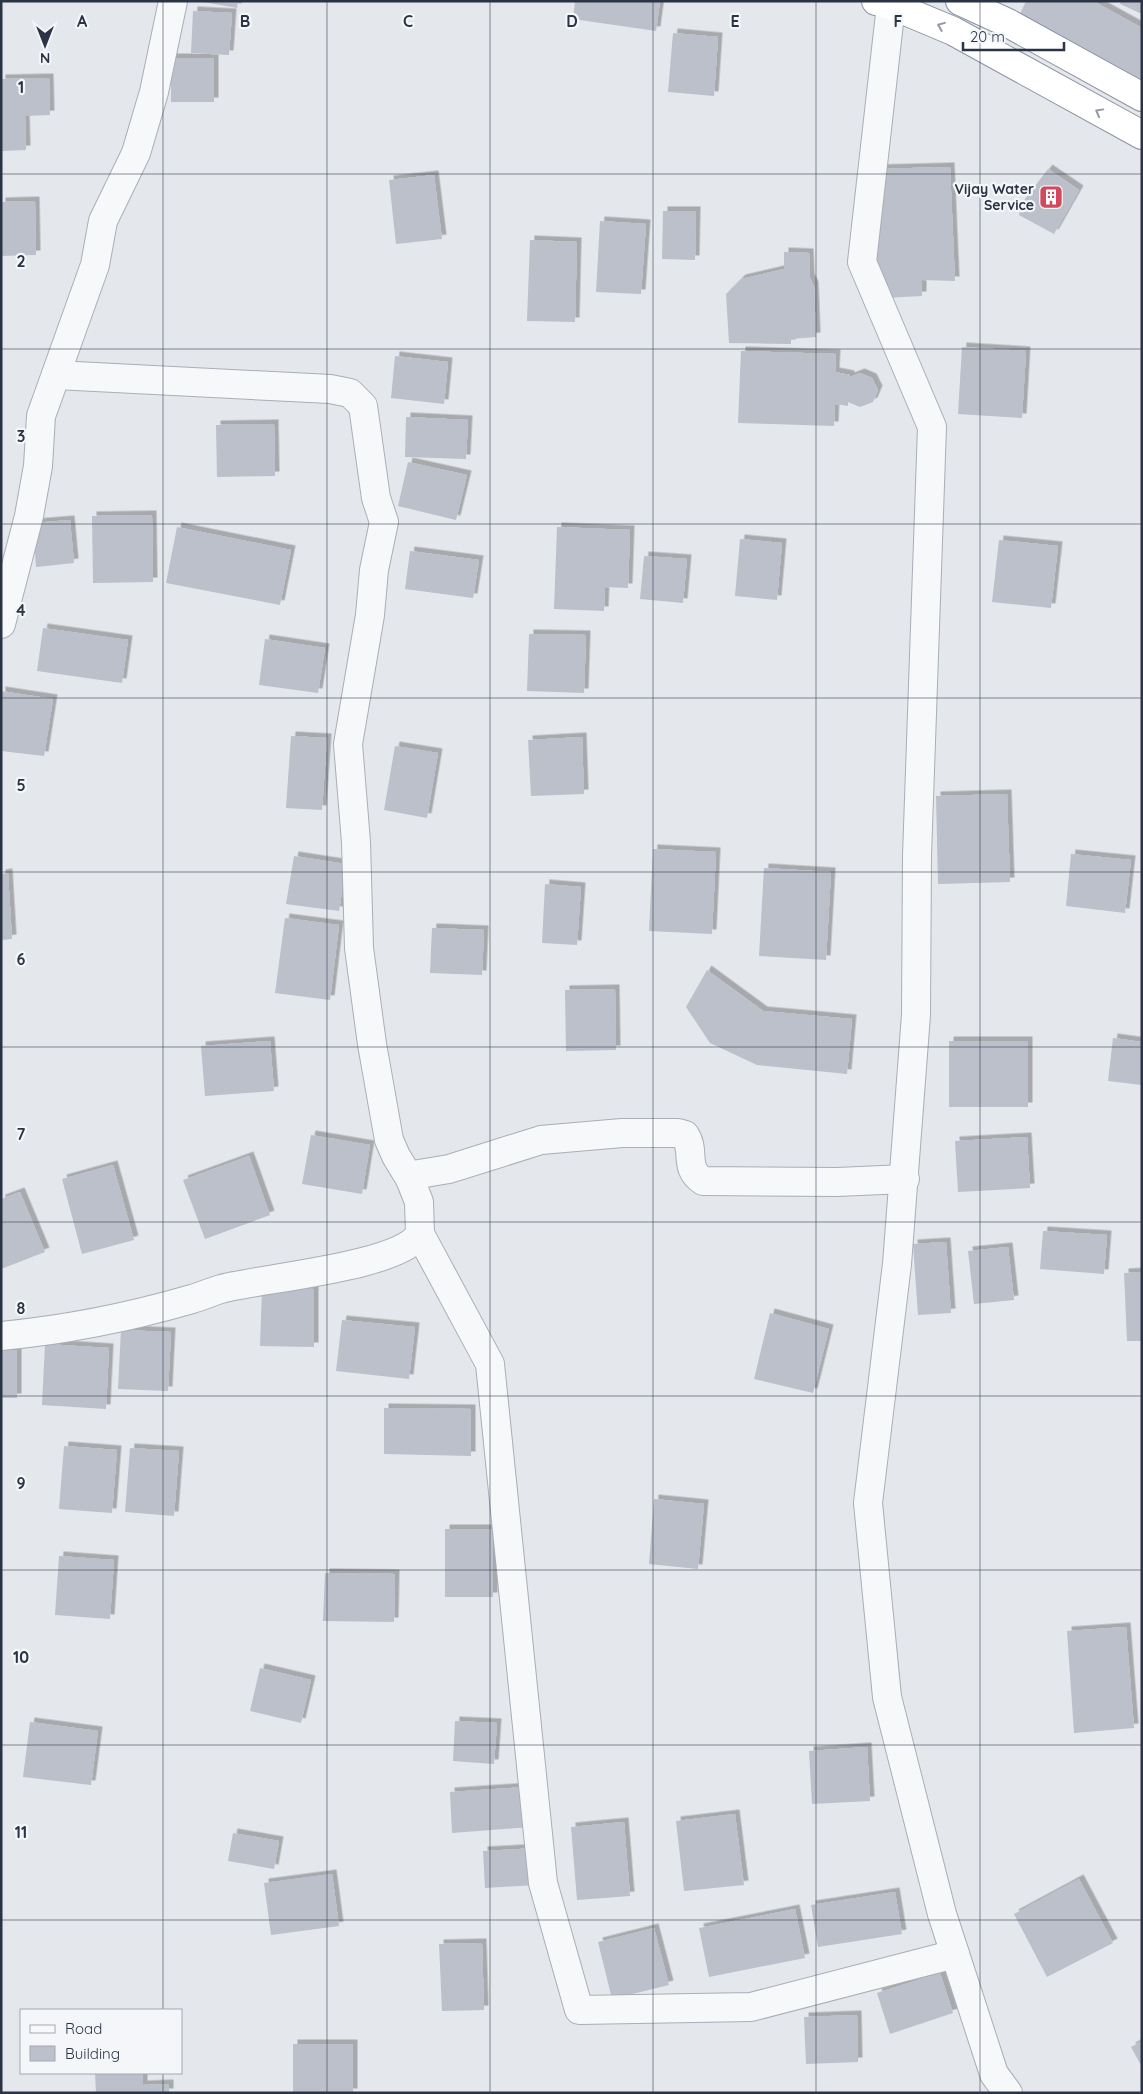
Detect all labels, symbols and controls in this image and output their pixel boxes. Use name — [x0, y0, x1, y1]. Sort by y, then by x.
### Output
text: A — [77, 11, 88, 31]
text: B — [240, 11, 250, 31]
text: C — [403, 11, 413, 31]
text: D — [566, 11, 578, 31]
text: E — [730, 11, 740, 31]
text: F — [894, 11, 903, 31]
north arrow — [20, 20, 70, 70]
scale bar — [963, 20, 1064, 52]
one-way arrow — [937, 21, 946, 32]
text: 20 m — [970, 27, 1005, 46]
text: N — [40, 49, 50, 67]
text: 1 — [18, 77, 24, 97]
one-way arrow — [1096, 108, 1105, 118]
place label: Vijay Water Service — [955, 180, 1034, 214]
building icon: Vijay Water Service — [1038, 184, 1064, 210]
text: 2 — [16, 251, 26, 271]
text: 3 — [17, 426, 25, 446]
text: 4 — [16, 600, 26, 620]
text: 5 — [16, 775, 26, 795]
text: 6 — [17, 949, 26, 969]
text: 7 — [17, 1124, 26, 1144]
text: 8 — [17, 1298, 26, 1318]
text: 9 — [16, 1473, 26, 1493]
text: 10 — [13, 1647, 29, 1667]
text: 11 — [15, 1822, 27, 1842]
legend — [20, 2009, 182, 2074]
text: Road — [65, 2019, 102, 2038]
text: Building — [65, 2044, 120, 2063]

